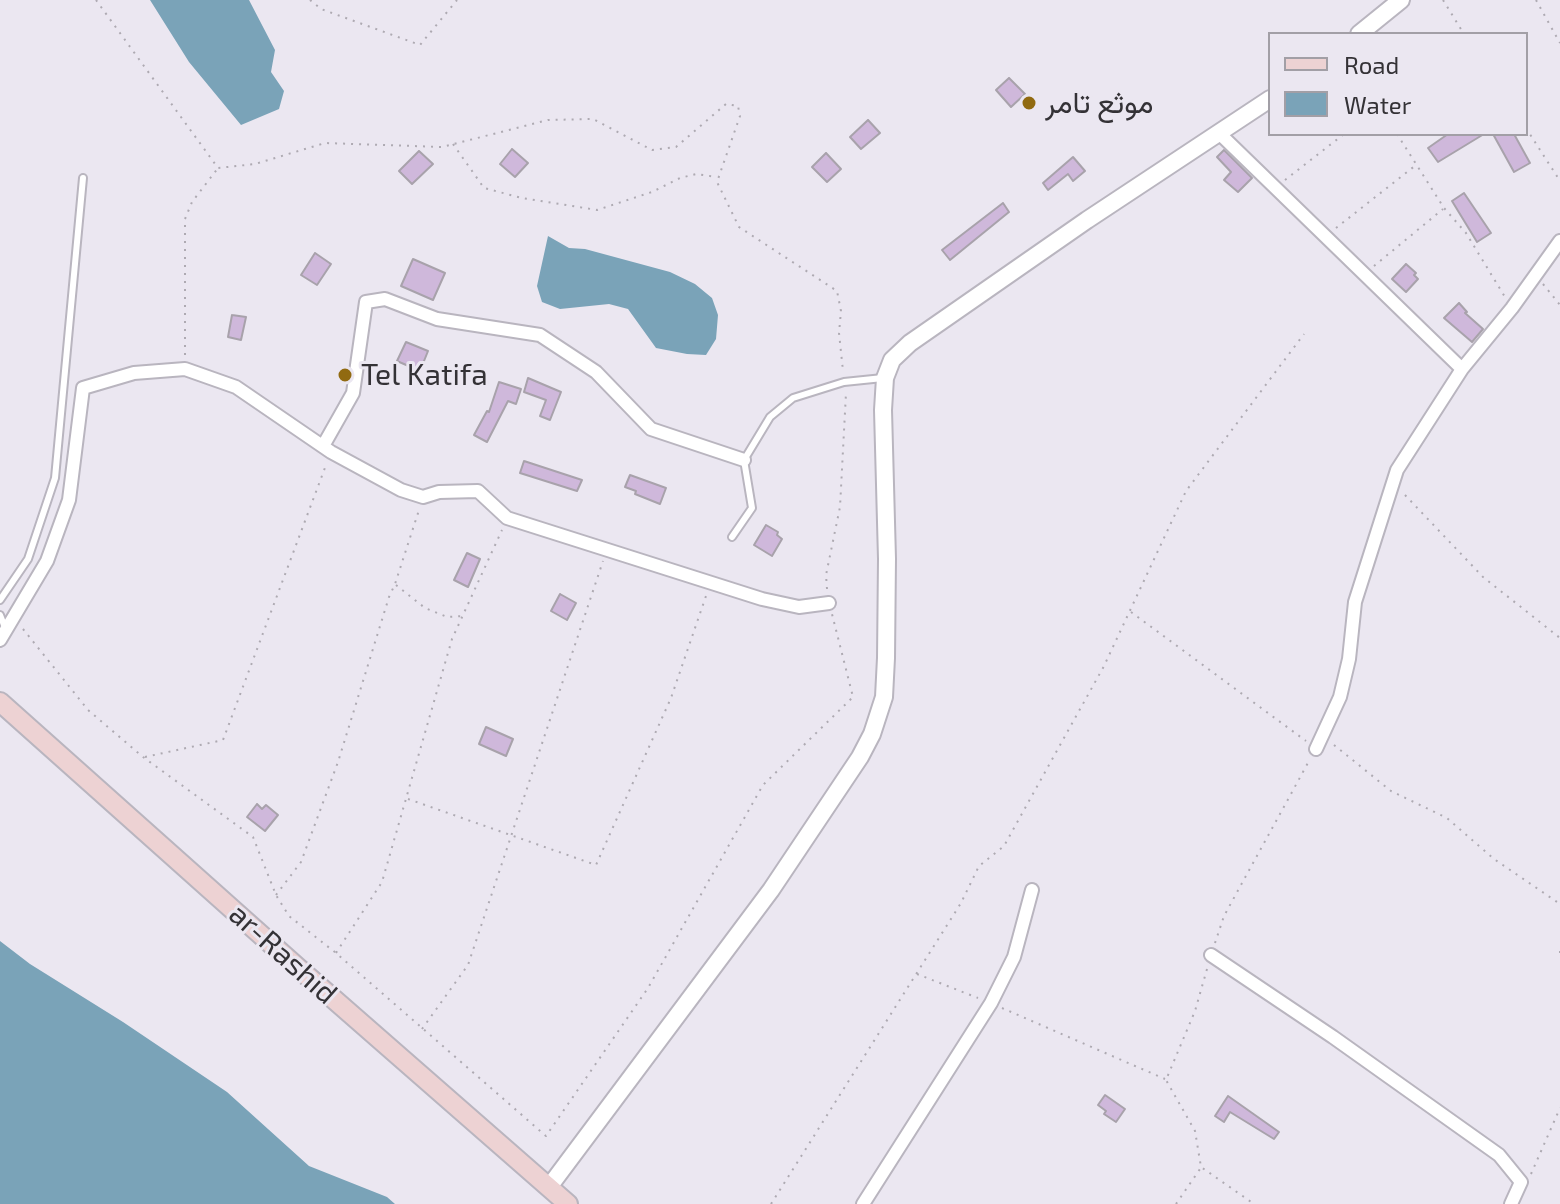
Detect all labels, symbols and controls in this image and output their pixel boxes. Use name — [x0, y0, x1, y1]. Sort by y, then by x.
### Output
legend — [1268, 32, 1528, 136]
text: Road — [1344, 50, 1399, 79]
place label: موثع تامر — [1045, 85, 1154, 121]
text: Water — [1344, 90, 1411, 119]
marker: موثع تامر — [1020, 94, 1038, 112]
place label: Tel Katifa — [361, 357, 488, 393]
marker: Tel Katifa — [336, 366, 354, 384]
street label: ar-Rashid — [222, 896, 344, 1012]

